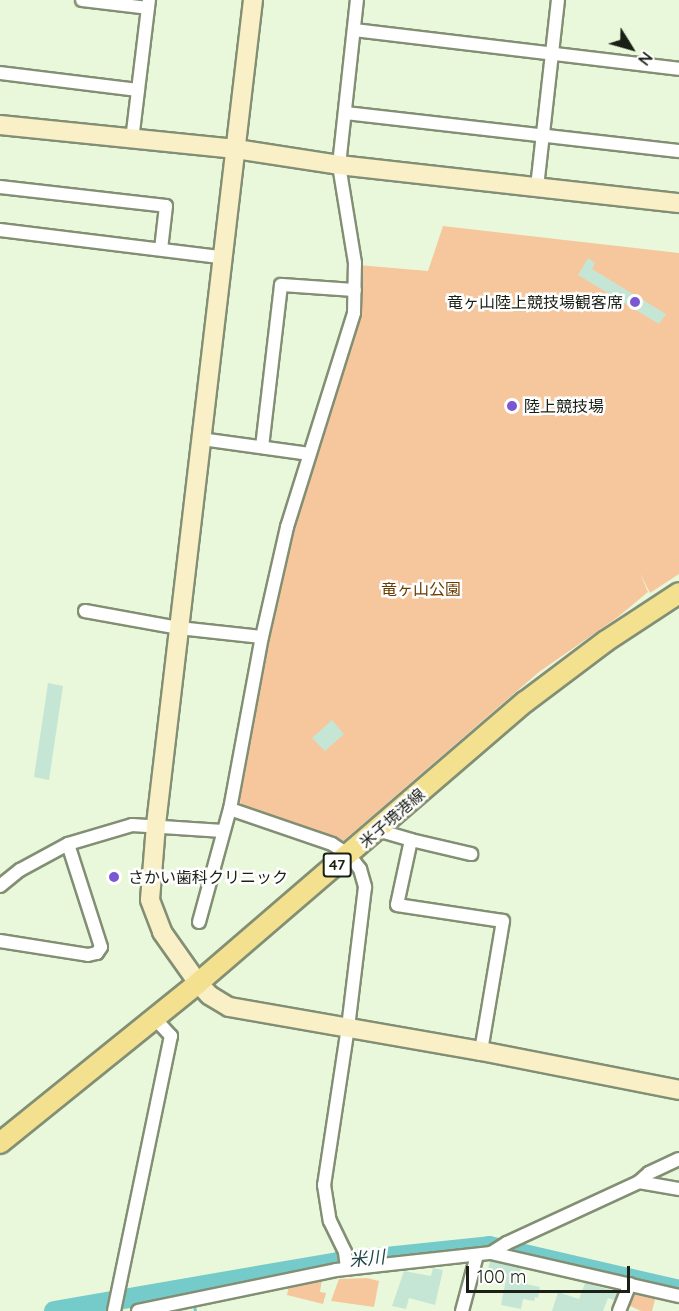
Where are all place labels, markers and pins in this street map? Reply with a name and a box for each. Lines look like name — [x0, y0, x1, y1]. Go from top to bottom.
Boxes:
place label: 竜ヶ山陸上競技場観客席 — [447, 292, 623, 312]
marker: 竜ヶ山陸上競技場観客席 — [628, 295, 642, 309]
place label: 陸上競技場 — [524, 396, 604, 416]
marker: 陸上競技場 — [505, 399, 519, 413]
place label: さかい歯科クリニック — [128, 867, 288, 887]
marker: さかい歯科クリニック — [105, 868, 123, 886]

